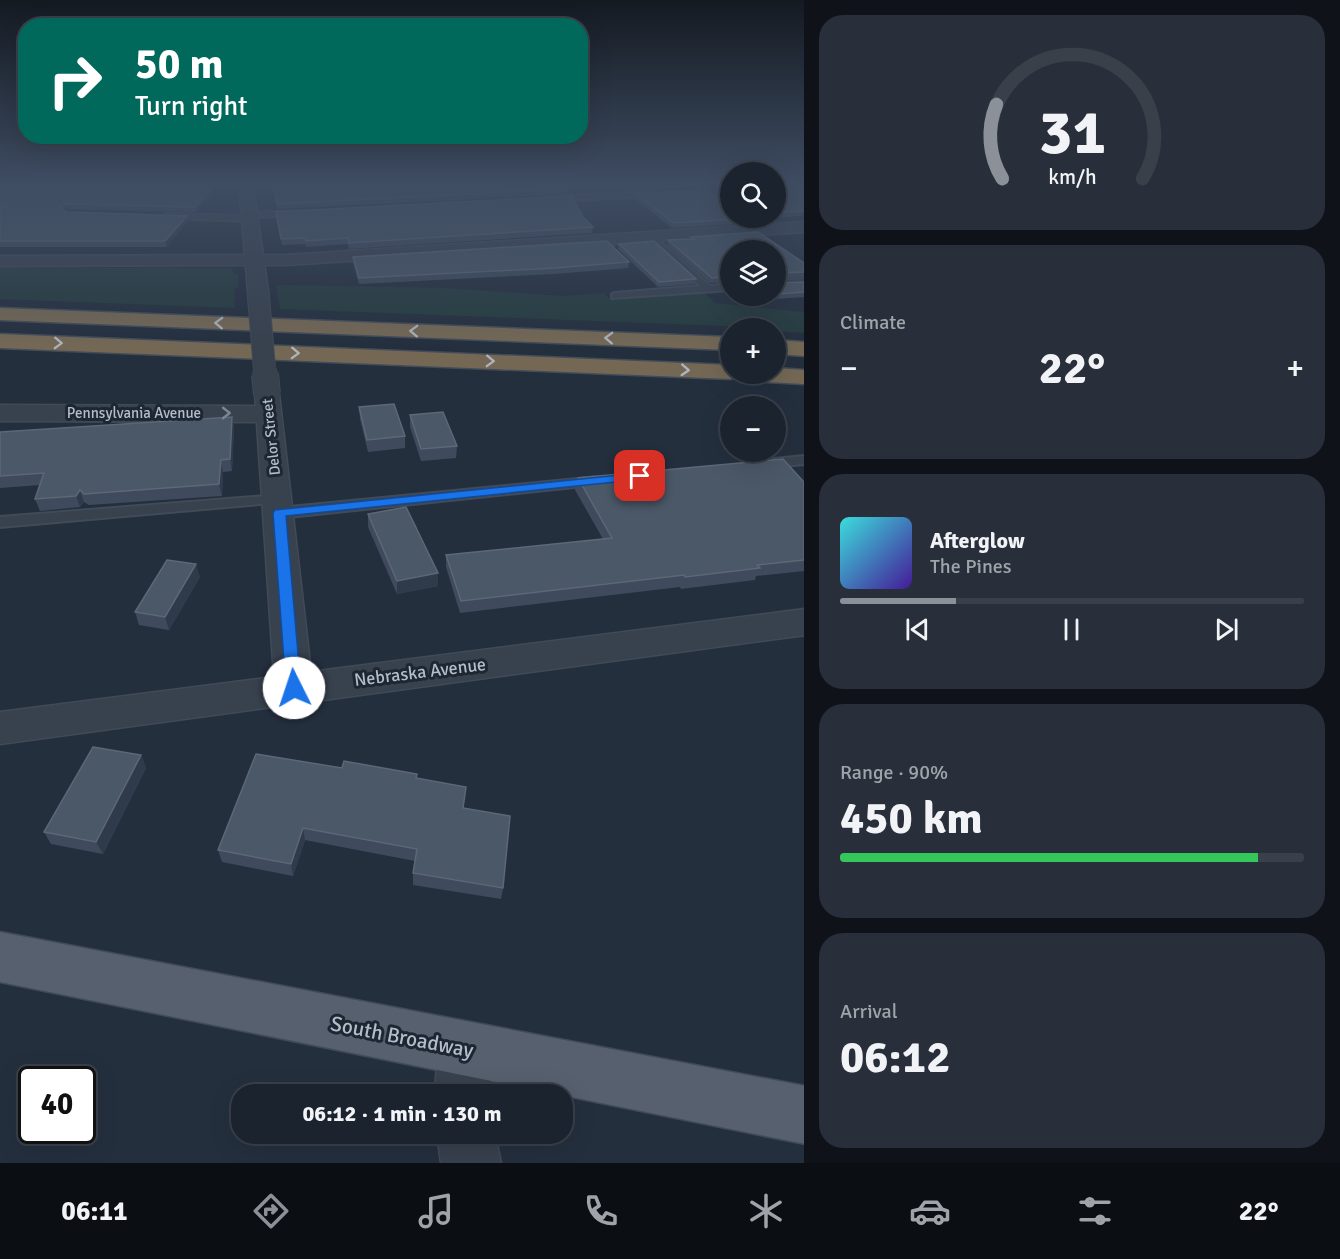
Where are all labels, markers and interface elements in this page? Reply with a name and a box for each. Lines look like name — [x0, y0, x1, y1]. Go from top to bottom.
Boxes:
text: 50 m — [135, 39, 224, 90]
icon: right — [36, 42, 114, 120]
text: Turn right — [135, 90, 248, 123]
text: 31 — [1038, 94, 1106, 171]
map controls — [720, 162, 786, 462]
button: search — [720, 162, 786, 228]
text: km/h — [1048, 165, 1096, 191]
button: layers — [720, 240, 786, 306]
text: Climate — [840, 310, 906, 335]
one-way arrow — [215, 317, 224, 330]
button: + — [720, 318, 786, 384]
one-way arrow — [410, 324, 419, 337]
one-way arrow — [605, 332, 614, 345]
one-way arrow — [54, 337, 63, 350]
text: 22° — [1039, 341, 1105, 396]
one-way arrow — [291, 347, 300, 360]
text: − — [840, 348, 858, 389]
text: + — [1286, 348, 1304, 389]
one-way arrow — [486, 355, 495, 368]
one-way arrow — [680, 364, 689, 377]
button: − — [720, 396, 786, 462]
street label: Delor Street — [258, 398, 284, 476]
street label: Pennsylvania Avenue — [67, 404, 201, 422]
one-way arrow — [222, 407, 231, 419]
pin — [614, 450, 665, 501]
icon: arrive — [623, 459, 656, 492]
text: Afterglow — [930, 527, 1025, 554]
text: The Pines — [930, 554, 1012, 579]
icon: previous — [901, 613, 934, 646]
icon: pause — [1055, 613, 1088, 646]
icon: next — [1210, 613, 1243, 646]
street label: Nebraska Avenue — [353, 653, 487, 691]
position arrow — [262, 656, 326, 720]
text: Range · 90% — [840, 760, 948, 785]
text: 450 km — [840, 791, 983, 846]
text: Arrival — [840, 999, 898, 1024]
street label: South Broadway — [328, 1010, 476, 1064]
text: 06:12 — [840, 1030, 950, 1085]
speed limit sign: 40 — [18, 1066, 96, 1144]
text: 06:12 · 1 min · 130 m — [302, 1100, 502, 1127]
icon: directions — [250, 1190, 292, 1232]
icon: music — [415, 1190, 457, 1232]
icon: phone — [580, 1190, 622, 1232]
icon: climate — [745, 1190, 787, 1232]
icon: car — [909, 1190, 951, 1232]
icon: filters — [1074, 1190, 1116, 1232]
text: 06:11 — [61, 1195, 128, 1228]
text: 22° — [1239, 1195, 1279, 1228]

